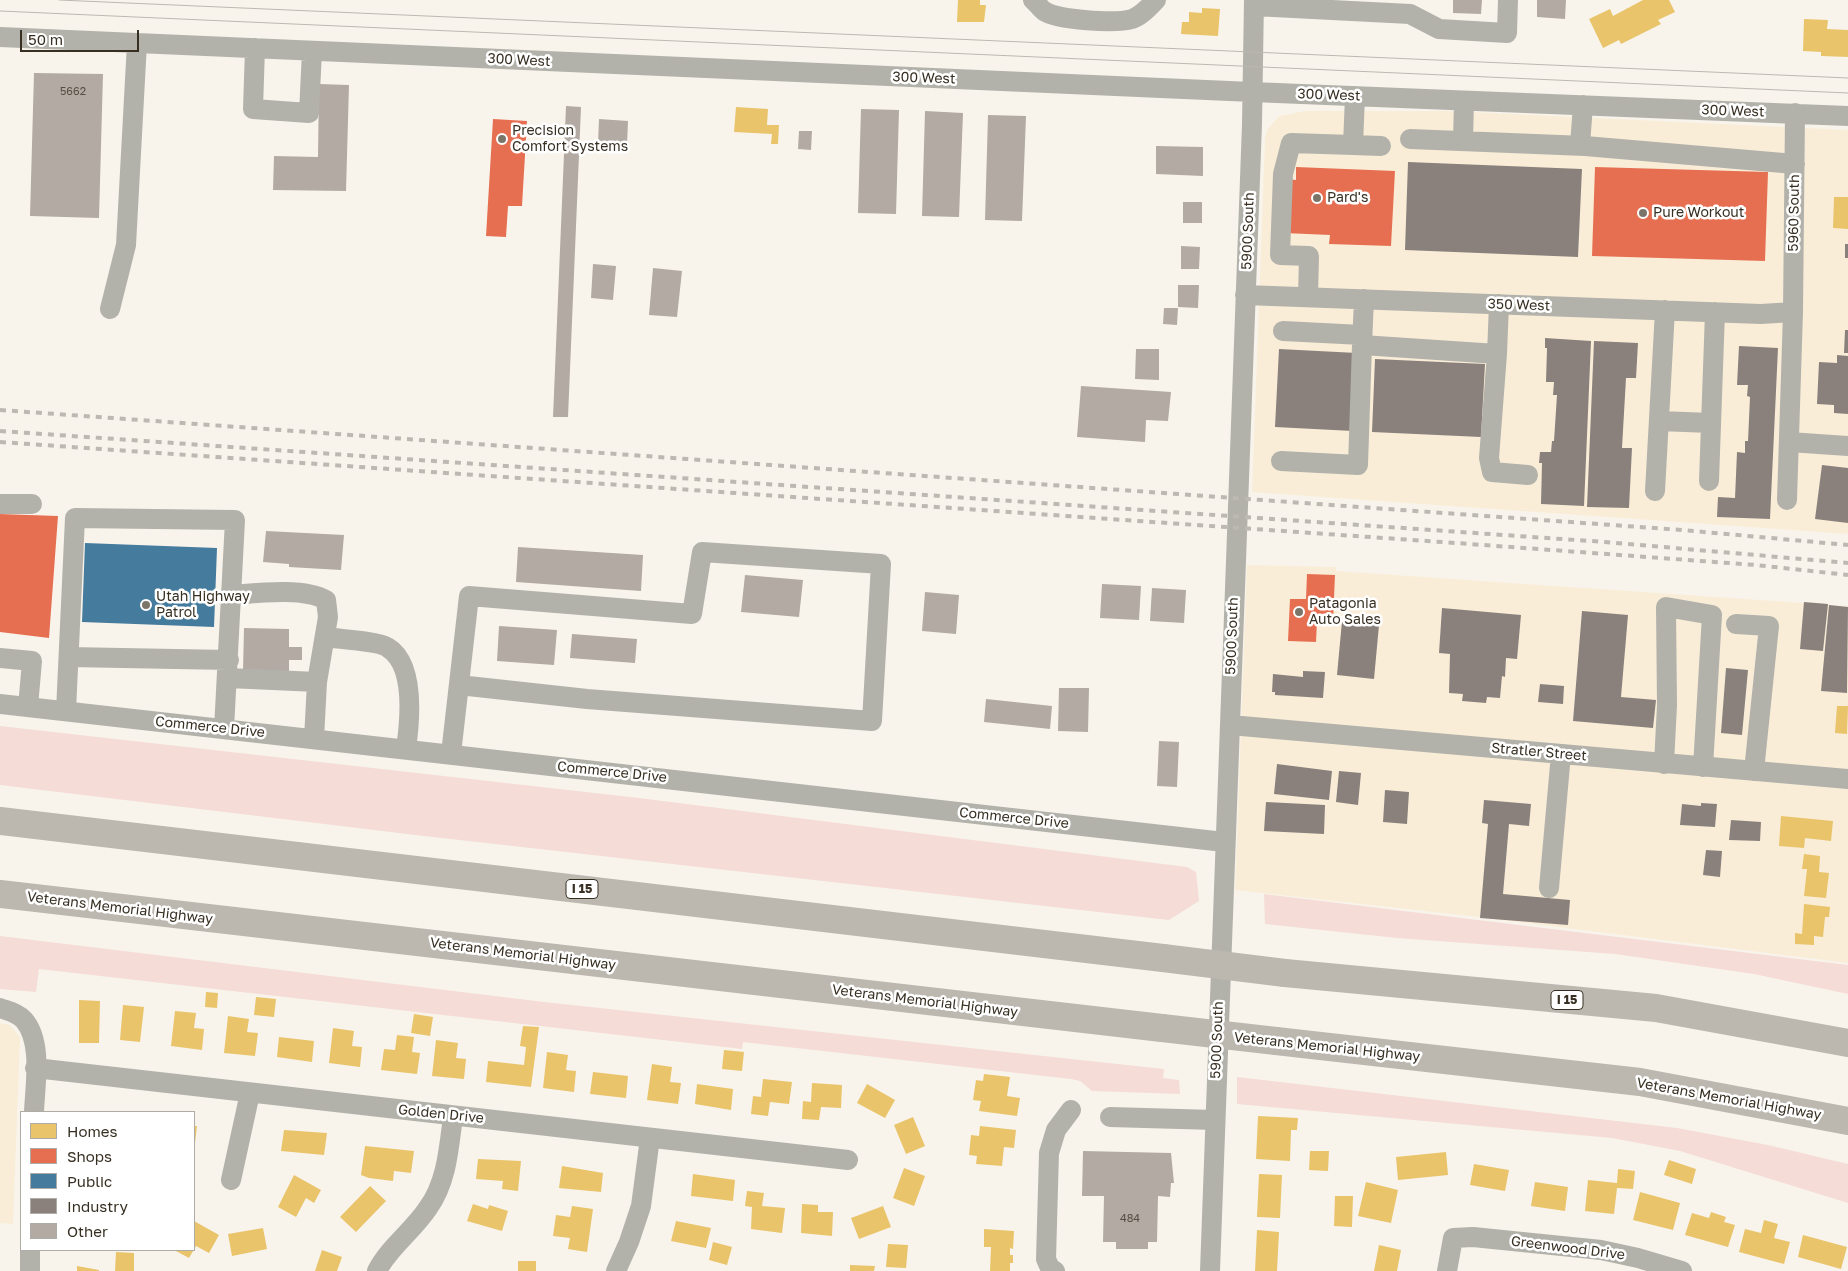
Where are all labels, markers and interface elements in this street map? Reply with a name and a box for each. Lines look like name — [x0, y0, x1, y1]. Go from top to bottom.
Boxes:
scale bar — [22, 20, 141, 52]
text: 50 m — [28, 30, 63, 48]
street label: 300 West — [487, 50, 551, 70]
street label: 300 West — [892, 69, 956, 87]
house number: 5662 — [60, 85, 86, 99]
street label: 300 West — [1297, 86, 1361, 104]
street label: 300 West — [1701, 102, 1765, 120]
place label: Precision Comfort Systems — [512, 123, 628, 156]
marker: Precision Comfort Systems — [496, 133, 508, 145]
street label: 5960 South — [1785, 174, 1803, 252]
place label: Pard's — [1327, 190, 1368, 206]
street label: 5900 South — [1238, 192, 1258, 270]
marker: Pard's — [1311, 192, 1323, 204]
place label: Pure Workout — [1653, 205, 1744, 221]
marker: Pure Workout — [1637, 207, 1649, 219]
street label: 350 West — [1487, 296, 1551, 314]
place label: Utah Highway Patrol — [156, 589, 250, 622]
place label: Patagonia Auto Sales — [1309, 596, 1381, 628]
street label: 5900 South — [1222, 597, 1242, 675]
marker: Utah Highway Patrol — [140, 599, 152, 611]
marker: Patagonia Auto Sales — [1293, 606, 1305, 618]
street label: Commerce Drive — [154, 713, 266, 741]
street label: Stratler Street — [1491, 739, 1587, 765]
street label: Commerce Drive — [556, 758, 668, 786]
street label: Commerce Drive — [958, 804, 1070, 832]
road number: I 15 — [566, 880, 598, 899]
street label: Veterans Memorial Highway — [26, 888, 214, 928]
street label: Veterans Memorial Highway — [429, 934, 617, 974]
street label: Veterans Memorial Highway — [831, 981, 1019, 1021]
road number: I 15 — [1551, 990, 1583, 1010]
street label: 5900 South — [1207, 1001, 1227, 1079]
street label: Veterans Memorial Highway — [1233, 1029, 1421, 1065]
street label: Veterans Memorial Highway — [1635, 1074, 1823, 1124]
street label: Golden Drive — [397, 1101, 485, 1127]
legend — [20, 1111, 195, 1251]
text: Homes — [67, 1122, 117, 1140]
text: Shops — [67, 1147, 112, 1165]
text: Public — [67, 1172, 112, 1190]
text: Industry — [67, 1197, 128, 1215]
house number: 484 — [1120, 1212, 1140, 1226]
text: Other — [67, 1222, 108, 1240]
street label: Greenwood Drive — [1510, 1233, 1626, 1263]

